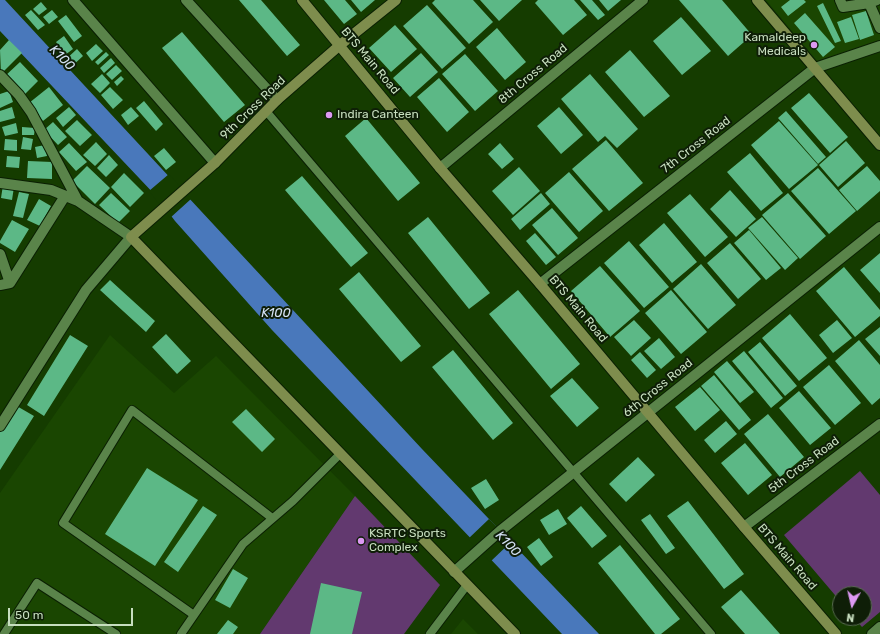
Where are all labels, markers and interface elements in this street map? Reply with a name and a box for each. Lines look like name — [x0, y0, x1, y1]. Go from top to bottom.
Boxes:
street label: BTS Main Road — [338, 25, 402, 97]
place label: Kamaldeep Medicals — [744, 31, 806, 59]
marker: Kamaldeep Medicals — [809, 40, 819, 50]
street label: 8th Cross Road — [496, 41, 570, 107]
water label: K100 — [46, 42, 78, 74]
street label: 9th Cross Road — [217, 73, 289, 143]
place label: Indira Canteen — [337, 108, 419, 122]
marker: Indira Canteen — [324, 110, 334, 120]
street label: 7th Cross Road — [658, 113, 734, 177]
street label: BTS Main Road — [546, 273, 610, 345]
water label: K100 — [261, 305, 291, 321]
street label: 6th Cross Road — [620, 356, 696, 420]
street label: 5th Cross Road — [766, 434, 842, 496]
street label: BTS Main Road — [754, 521, 820, 593]
place label: KSRTC Sports Complex — [369, 527, 446, 555]
water label: K100 — [492, 528, 524, 560]
marker: KSRTC Sports Complex — [356, 536, 366, 546]
north arrow — [832, 586, 872, 626]
scale bar — [10, 600, 135, 626]
text: 50 m — [15, 608, 43, 622]
text: N — [846, 610, 855, 624]

